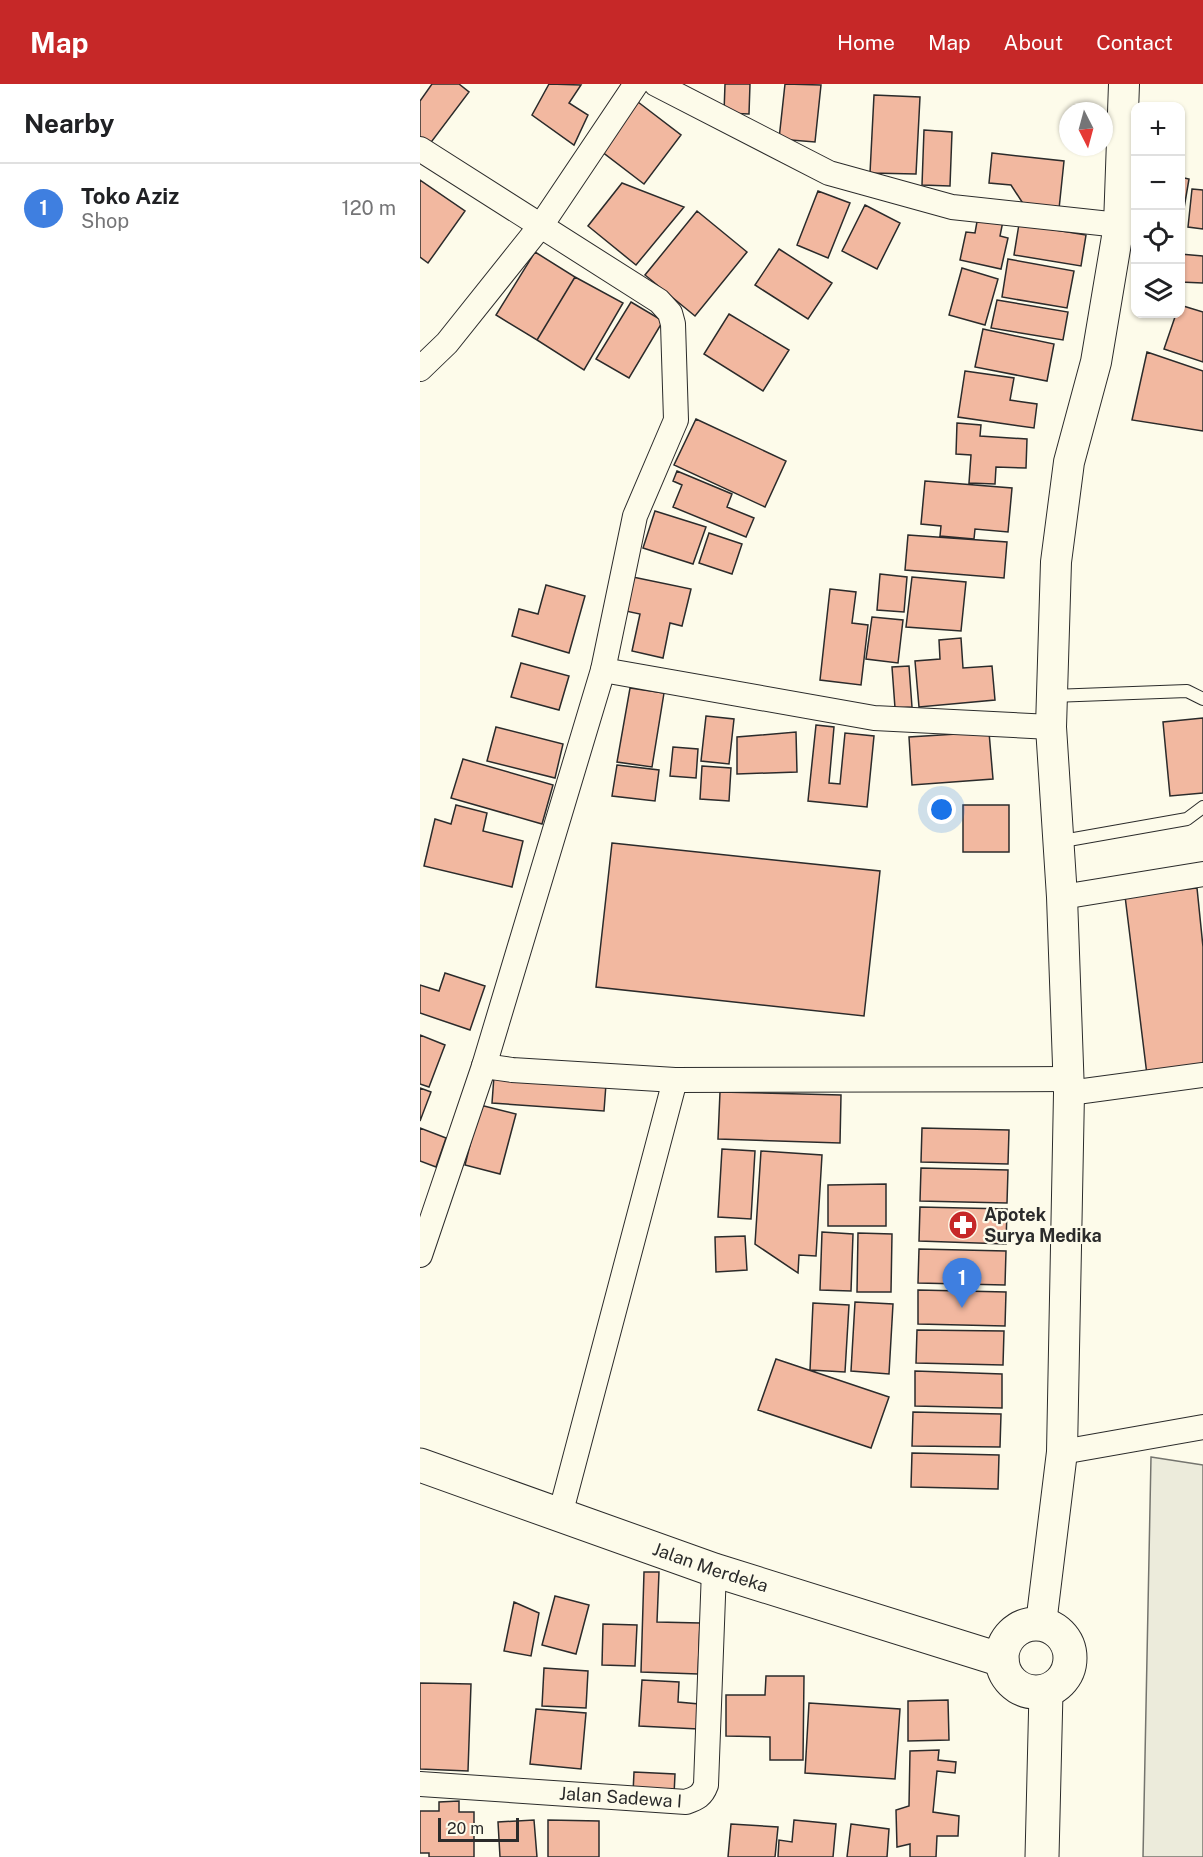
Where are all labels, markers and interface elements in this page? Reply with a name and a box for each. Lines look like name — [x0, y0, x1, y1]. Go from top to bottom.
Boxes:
text: Map — [30, 26, 89, 59]
text: Home — [837, 30, 895, 55]
text: Map — [928, 30, 971, 55]
text: About — [1004, 30, 1063, 55]
text: Contact — [1096, 30, 1173, 55]
north arrow — [1059, 102, 1113, 156]
map controls — [1131, 102, 1185, 318]
button: + — [1131, 102, 1185, 156]
text: Nearby — [24, 108, 114, 139]
button: − — [1131, 156, 1185, 210]
text: Toko Aziz — [81, 183, 179, 209]
text: 1 — [39, 196, 48, 220]
text: 120 m — [342, 196, 396, 220]
text: Shop — [81, 209, 129, 233]
button: locate — [1131, 210, 1185, 264]
button: layers — [1131, 264, 1185, 318]
your location — [927, 795, 956, 824]
place label: Apotek Surya Medika — [984, 1204, 1102, 1246]
pharmacy icon: Apotek Surya Medika — [947, 1209, 979, 1241]
pin: 1 — [942, 1258, 982, 1308]
street label: Jalan Merdeka — [650, 1538, 771, 1596]
street label: Jalan Sadewa I — [558, 1782, 683, 1812]
scale bar — [438, 1815, 519, 1842]
text: 20 m — [447, 1819, 484, 1838]

